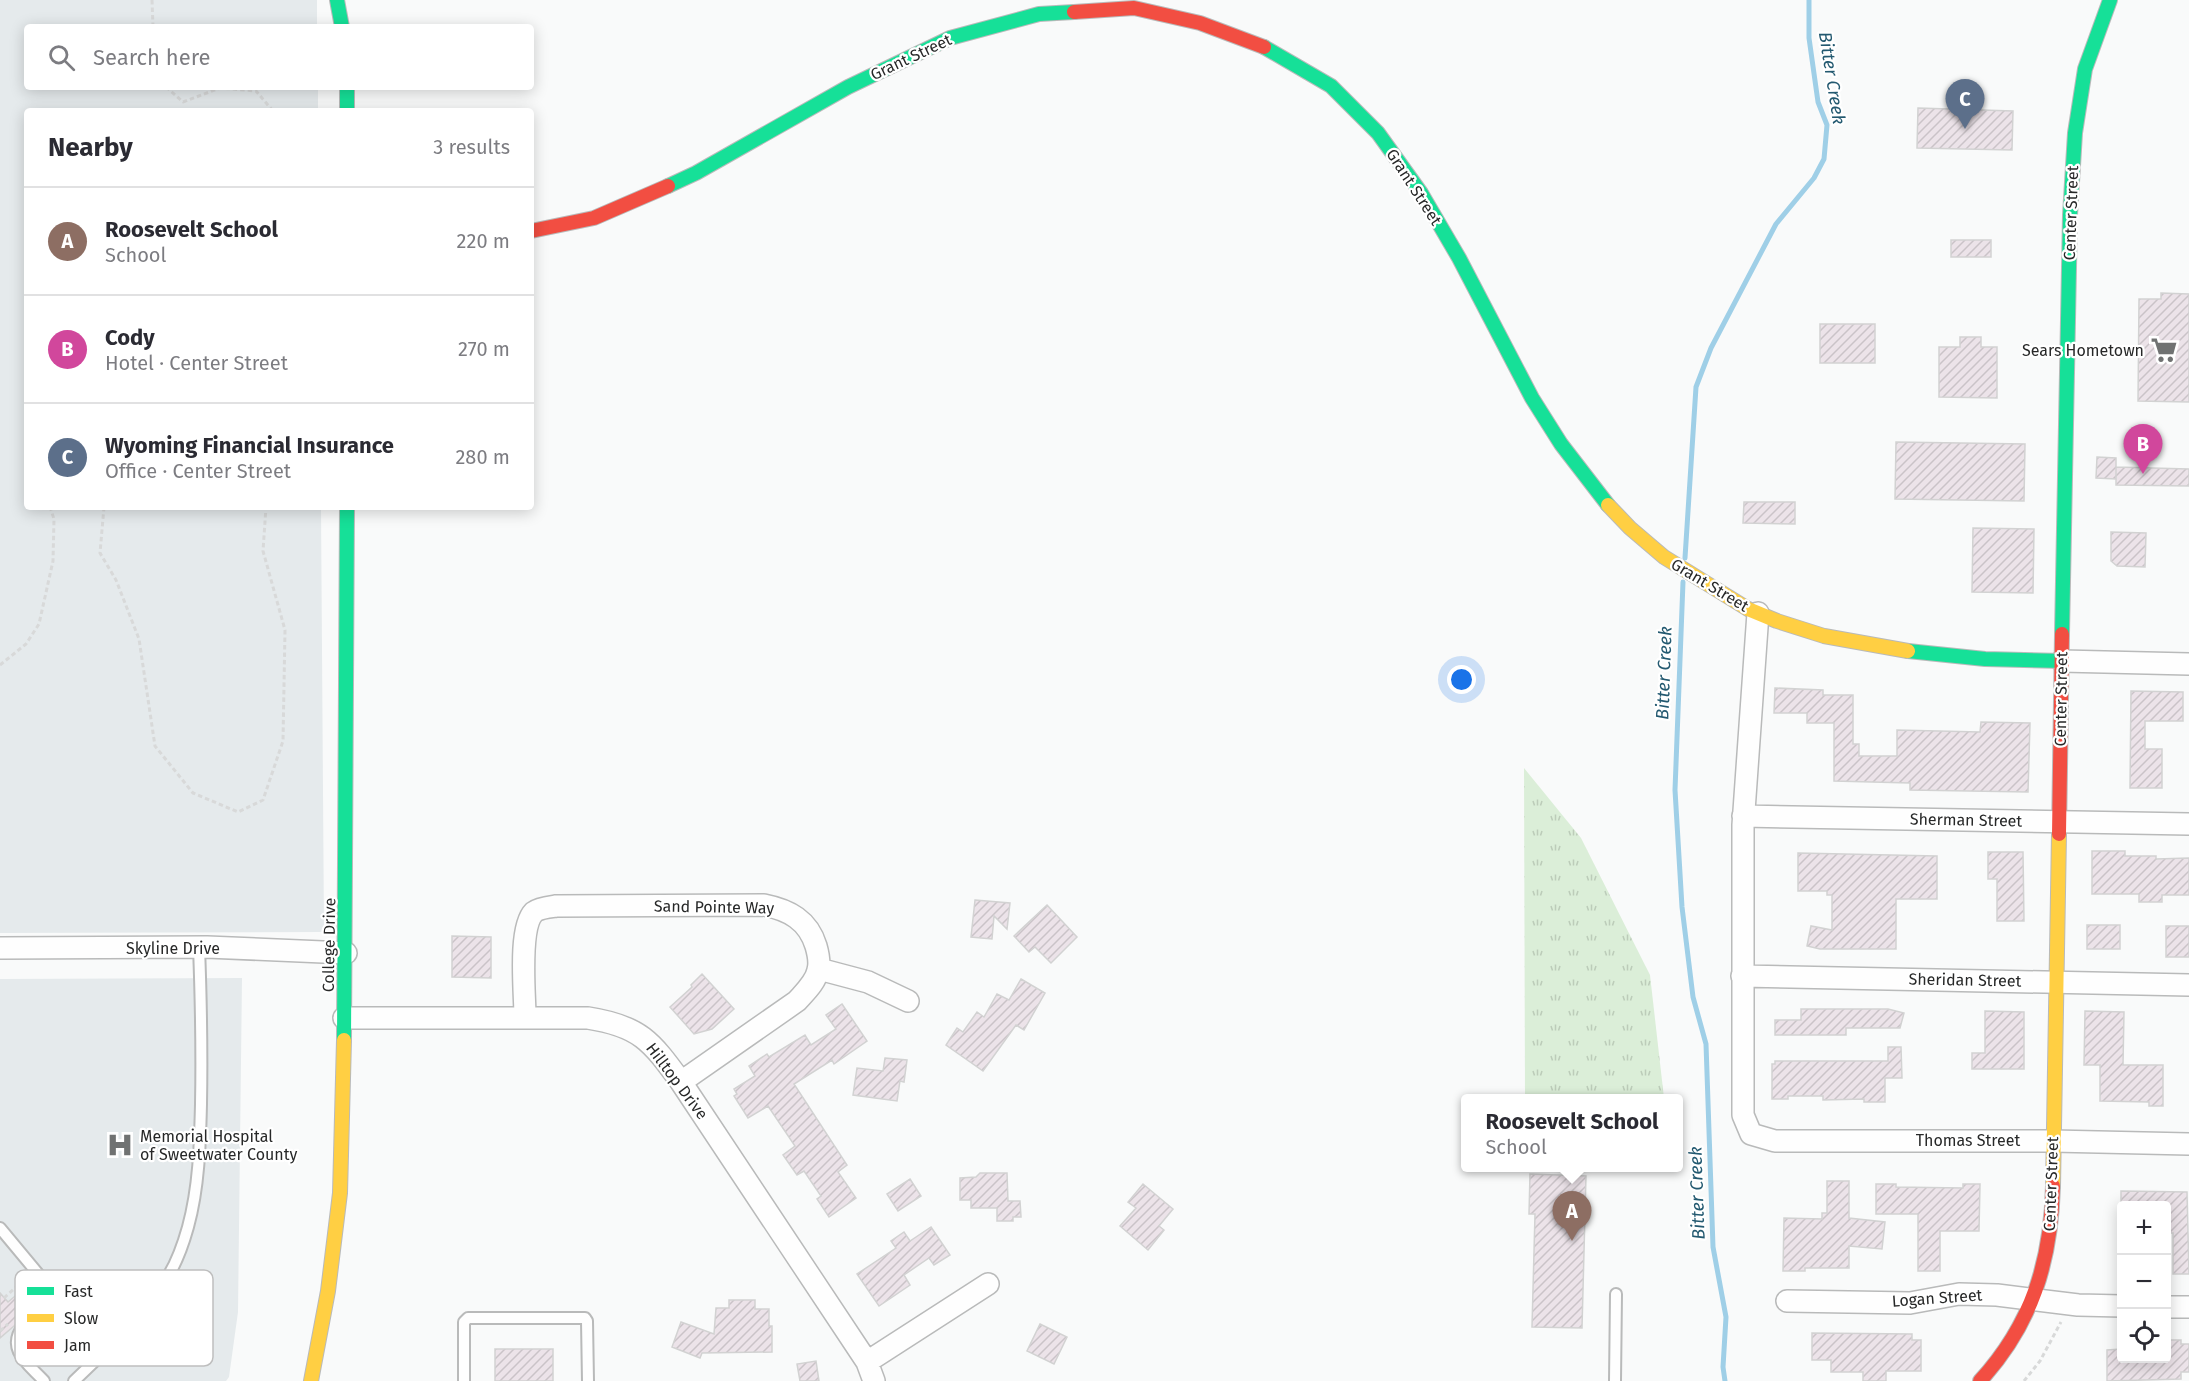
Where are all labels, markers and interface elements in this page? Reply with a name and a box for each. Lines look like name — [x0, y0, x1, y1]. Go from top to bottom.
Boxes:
search box — [24, 24, 534, 90]
street label: Grant Street — [867, 30, 955, 84]
water label: Bitter Creek — [1814, 30, 1850, 126]
icon: search — [45, 41, 78, 74]
text: Search here — [93, 44, 211, 71]
pin: C — [1946, 80, 1984, 129]
text: Nearby — [48, 132, 133, 163]
text: 3 results — [433, 135, 510, 159]
street label: Grant Street — [1382, 145, 1446, 229]
street label: Center Street — [2060, 165, 2082, 261]
text: Roosevelt School — [105, 216, 278, 243]
text: A — [62, 229, 73, 253]
text: 220 m — [457, 229, 510, 253]
text: School — [105, 243, 166, 267]
text: Cody — [105, 324, 155, 351]
supermarket icon: Sears Hometown — [2149, 335, 2179, 365]
text: B — [61, 337, 74, 361]
text: 270 m — [458, 337, 510, 361]
place label: Sears Hometown — [2022, 341, 2144, 360]
text: Hotel · Center Street — [105, 351, 288, 375]
pin: B — [2124, 424, 2162, 474]
text: Wyoming Financial Insurance — [105, 432, 394, 459]
text: C — [62, 445, 73, 469]
text: 280 m — [455, 445, 510, 469]
text: Office · Center Street — [105, 459, 291, 483]
street label: Grant Street — [1668, 554, 1752, 616]
water label: Bitter Creek — [1651, 626, 1677, 720]
street label: Center Street — [2051, 651, 2071, 747]
your location — [1447, 665, 1476, 694]
street label: Sherman Street — [1910, 810, 2023, 830]
street label: Sand Pointe Way — [654, 896, 774, 918]
street label: College Drive — [319, 898, 339, 992]
street label: Skyline Drive — [126, 939, 220, 958]
street label: Sheridan Street — [1908, 970, 2022, 990]
street label: Hilltop Drive — [642, 1039, 712, 1123]
popup — [1461, 1094, 1683, 1172]
text: Roosevelt School — [1485, 1108, 1659, 1135]
place label: Memorial Hospital of Sweetwater County — [140, 1127, 297, 1164]
hospital icon: Memorial Hospital of Sweetwater County — [105, 1130, 135, 1160]
street label: Thomas Street — [1916, 1131, 2020, 1150]
text: School — [1485, 1135, 1547, 1159]
street label: Center Street — [2040, 1136, 2062, 1232]
water label: Bitter Creek — [1684, 1146, 1710, 1240]
pin: A — [1552, 1192, 1592, 1241]
map controls — [2117, 1201, 2171, 1363]
button: + — [2117, 1201, 2171, 1255]
button: − — [2117, 1255, 2171, 1309]
legend — [15, 1270, 213, 1366]
text: Fast — [64, 1282, 93, 1301]
street label: Logan Street — [1891, 1285, 1983, 1311]
text: Slow — [64, 1309, 99, 1328]
button: locate — [2117, 1309, 2171, 1363]
text: Jam — [64, 1336, 91, 1355]

